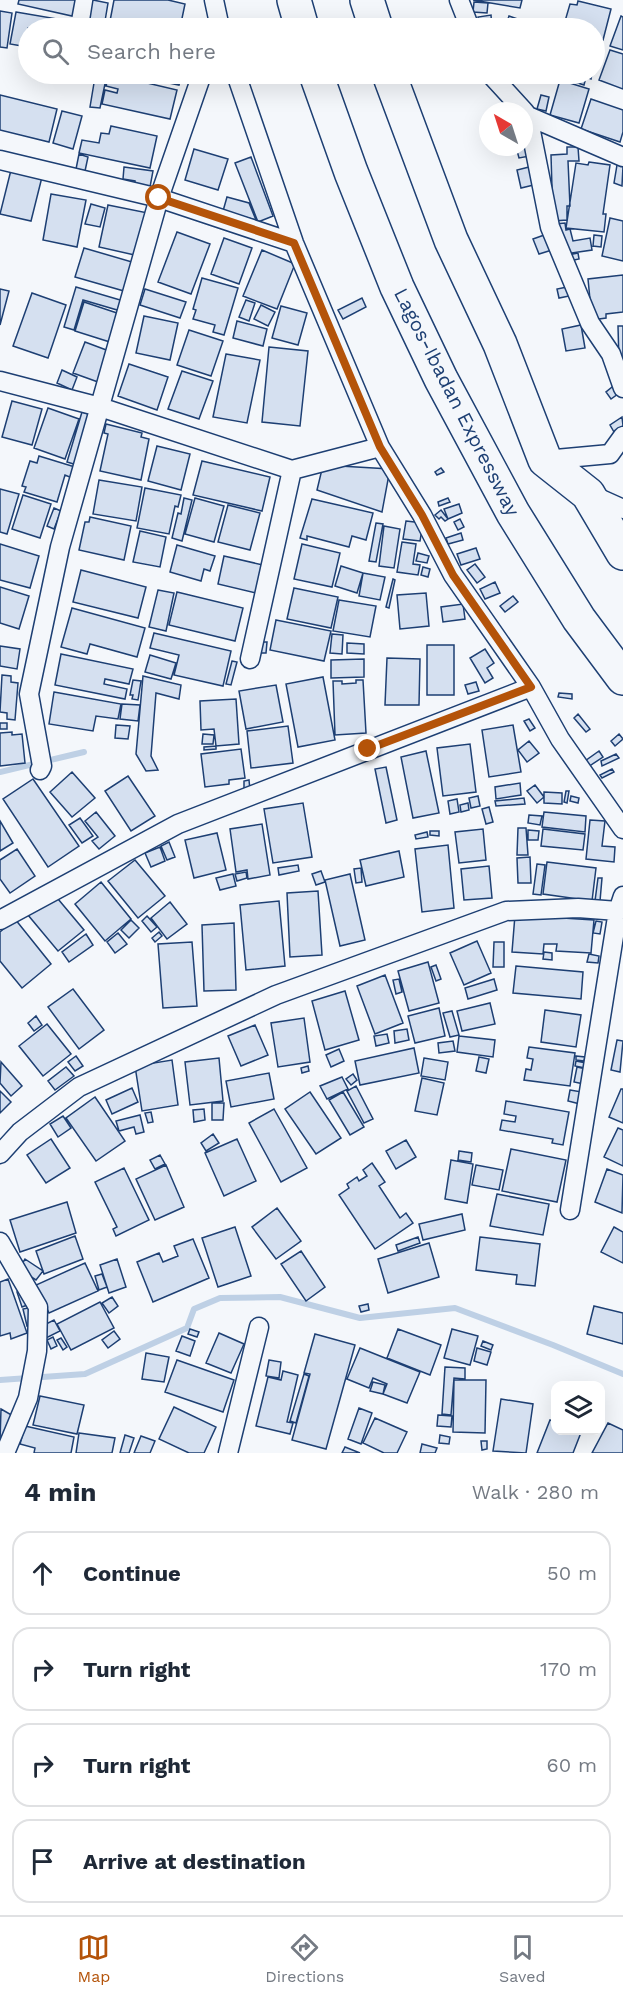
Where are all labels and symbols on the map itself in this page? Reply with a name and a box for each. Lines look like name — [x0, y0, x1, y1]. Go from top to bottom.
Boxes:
north arrow — [479, 102, 533, 156]
route start — [145, 184, 171, 210]
street label: Lagos-Ibadan Expressway — [389, 284, 525, 521]
route end — [354, 735, 380, 761]

